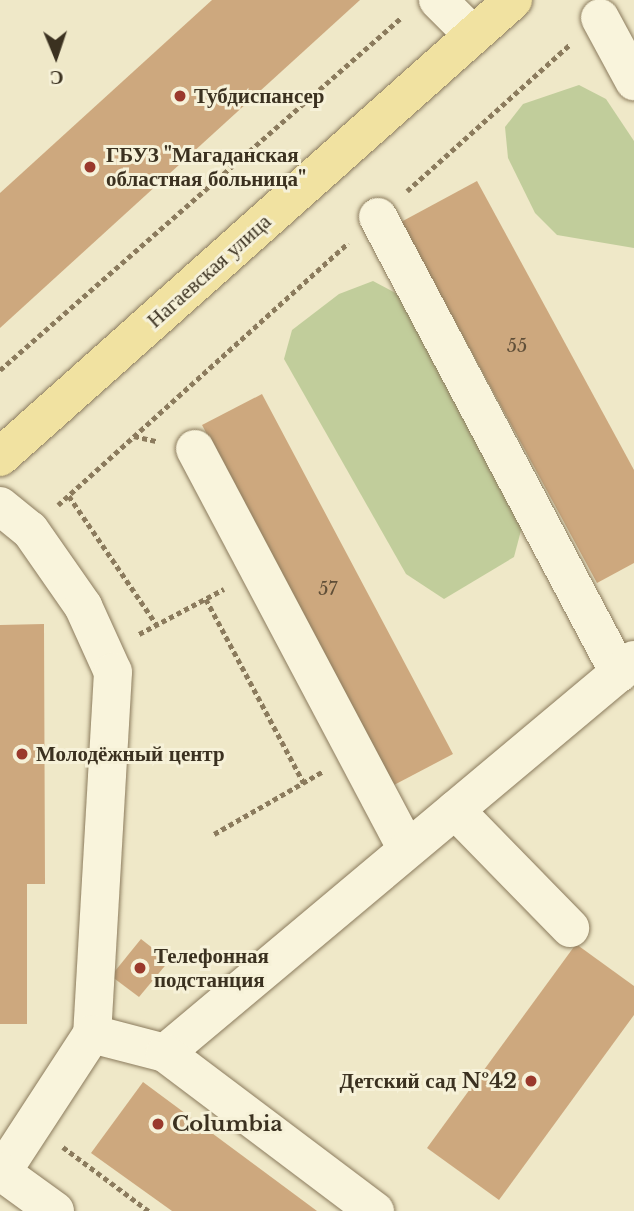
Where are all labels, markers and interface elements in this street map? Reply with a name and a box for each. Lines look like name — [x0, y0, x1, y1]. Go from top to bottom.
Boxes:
north arrow — [21, 21, 91, 91]
text: С — [49, 66, 64, 89]
place label: Тубдиспансер — [194, 83, 324, 109]
marker: Тубдиспансер — [172, 88, 188, 104]
place label: ГБУЗ "Магаданская областная больница" — [106, 142, 306, 192]
marker: ГБУЗ "Магаданская областная больница" — [80, 157, 100, 177]
street label: Нагаевская улица — [142, 209, 276, 333]
house number: 55 — [507, 335, 527, 357]
house number: 57 — [318, 578, 338, 600]
place label: Молодёжный центр — [36, 741, 225, 767]
marker: Молодёжный центр — [14, 746, 30, 762]
place label: Телефонная подстанция — [154, 943, 269, 993]
marker: Телефонная подстанция — [132, 960, 148, 976]
place label: Детский сад №42 — [340, 1068, 517, 1094]
marker: Детский сад №42 — [523, 1073, 539, 1089]
place label: Columbia — [172, 1111, 283, 1137]
marker: Columbia — [150, 1116, 166, 1132]

